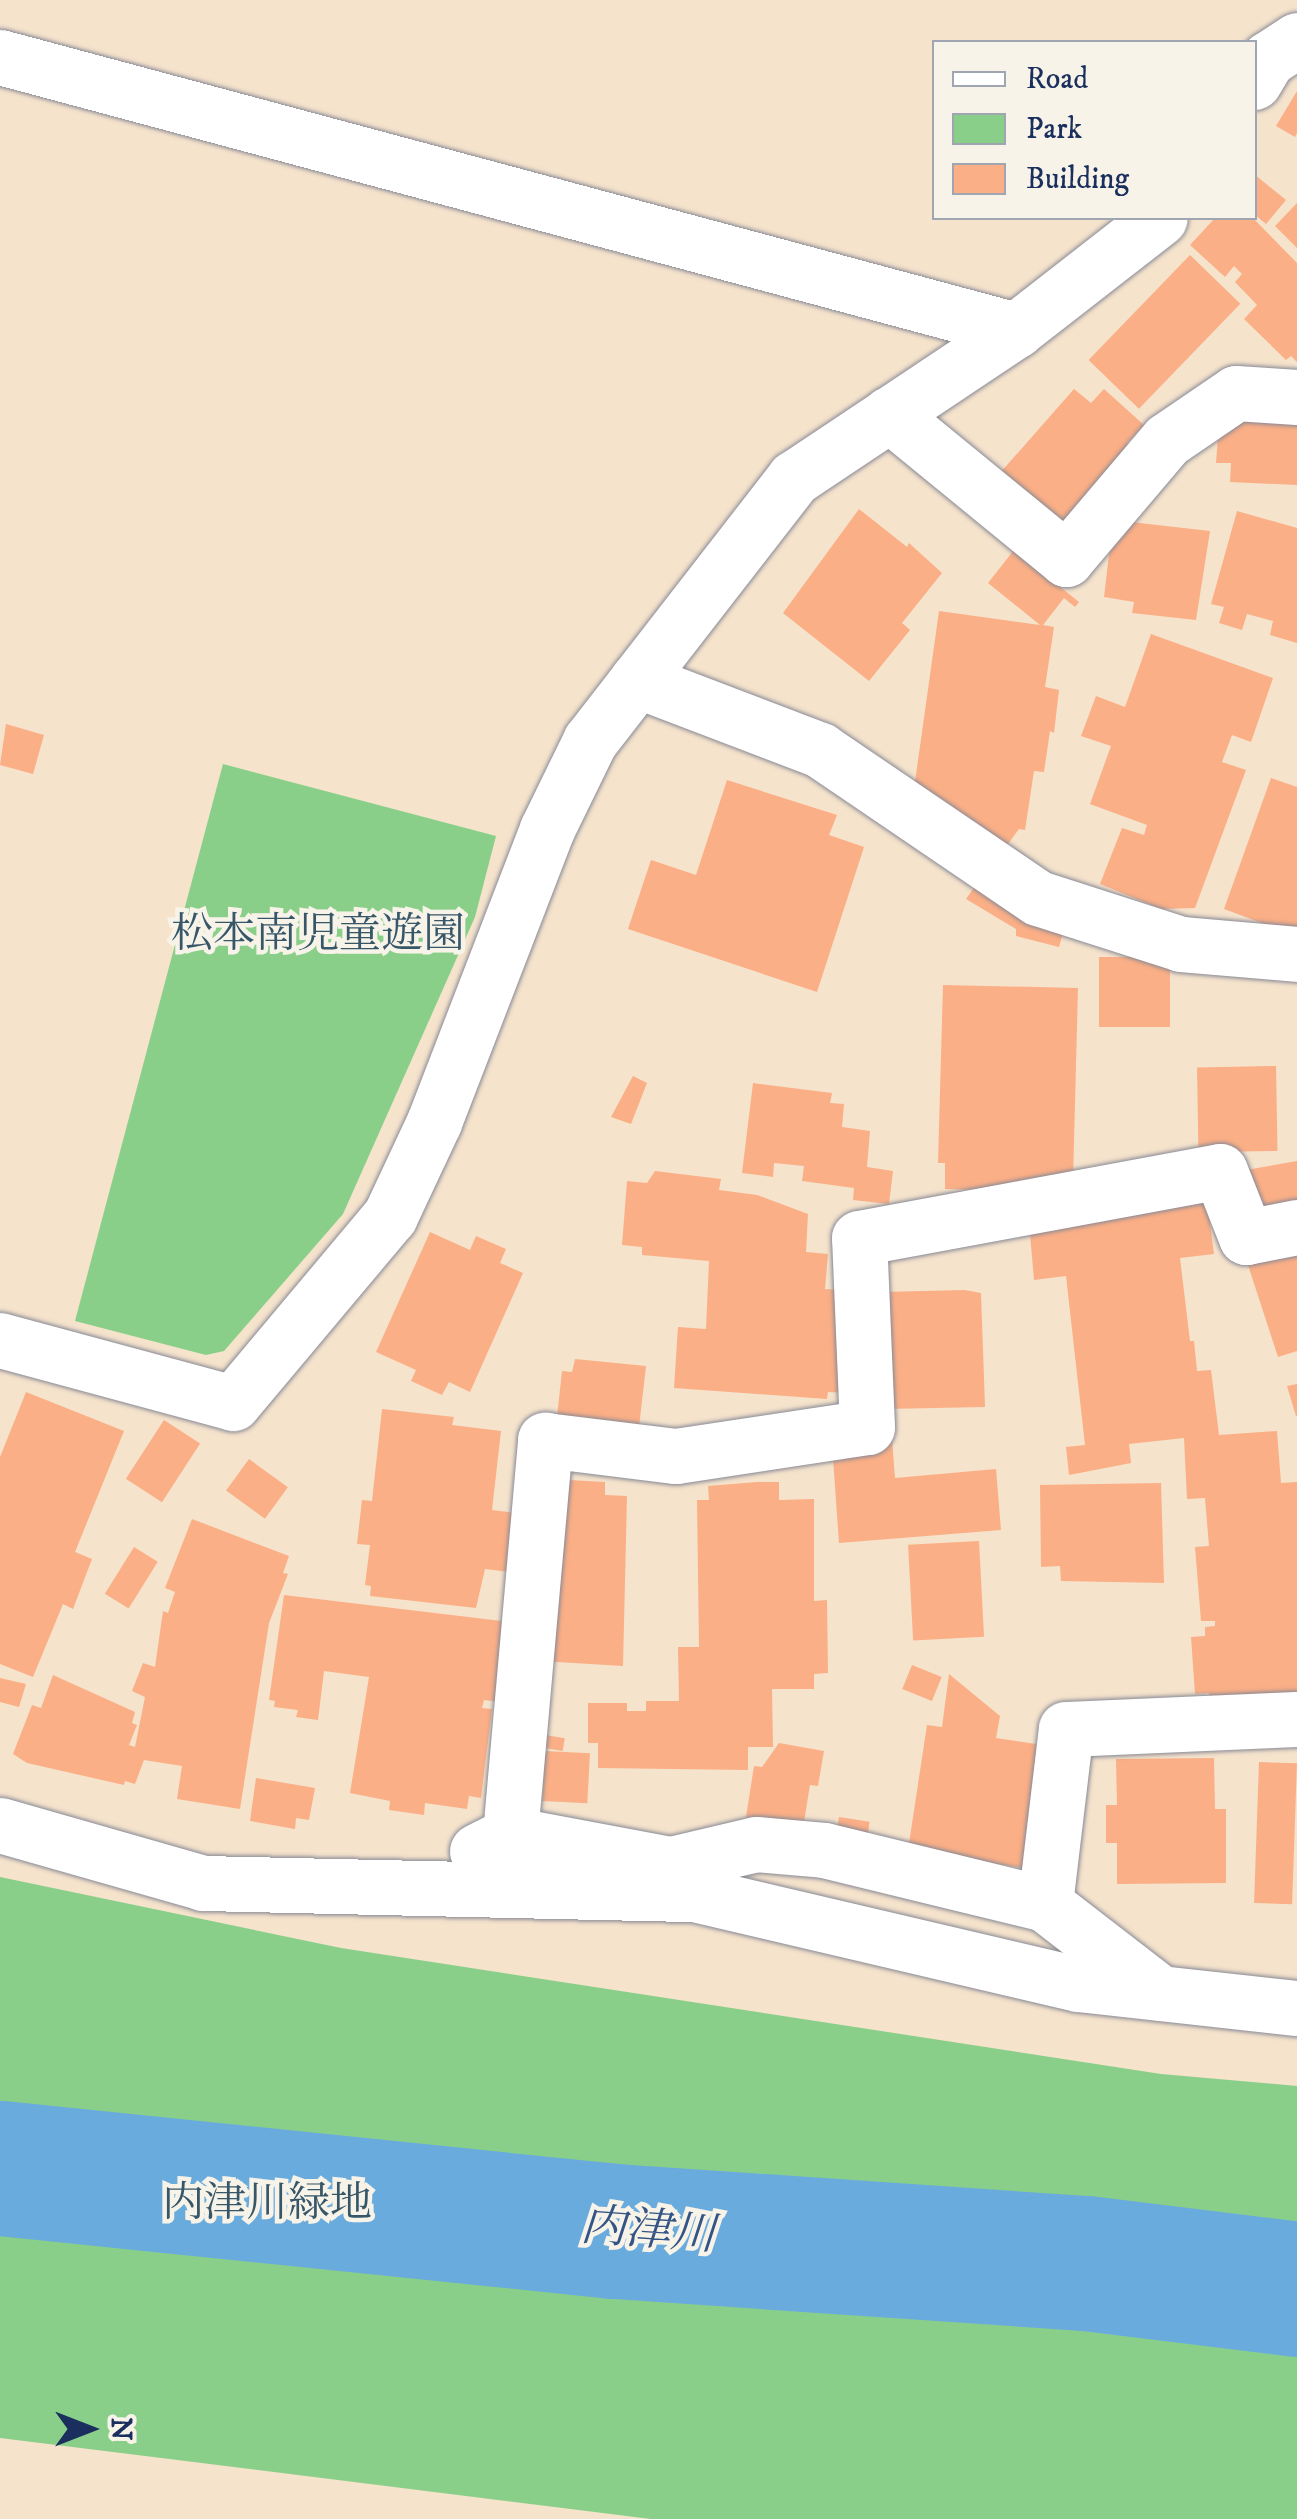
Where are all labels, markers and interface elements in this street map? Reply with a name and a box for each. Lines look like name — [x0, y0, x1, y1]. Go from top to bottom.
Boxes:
legend — [932, 40, 1257, 220]
text: Road — [1026, 61, 1088, 98]
text: Park — [1026, 111, 1082, 148]
text: Building — [1026, 161, 1129, 198]
park label: 松本南児童遊園 — [171, 910, 465, 960]
park label: 内津川緑地 — [162, 2179, 372, 2229]
water label: 内津川 — [579, 2200, 717, 2264]
north arrow — [40, 2379, 140, 2479]
text: N — [103, 2418, 138, 2440]

